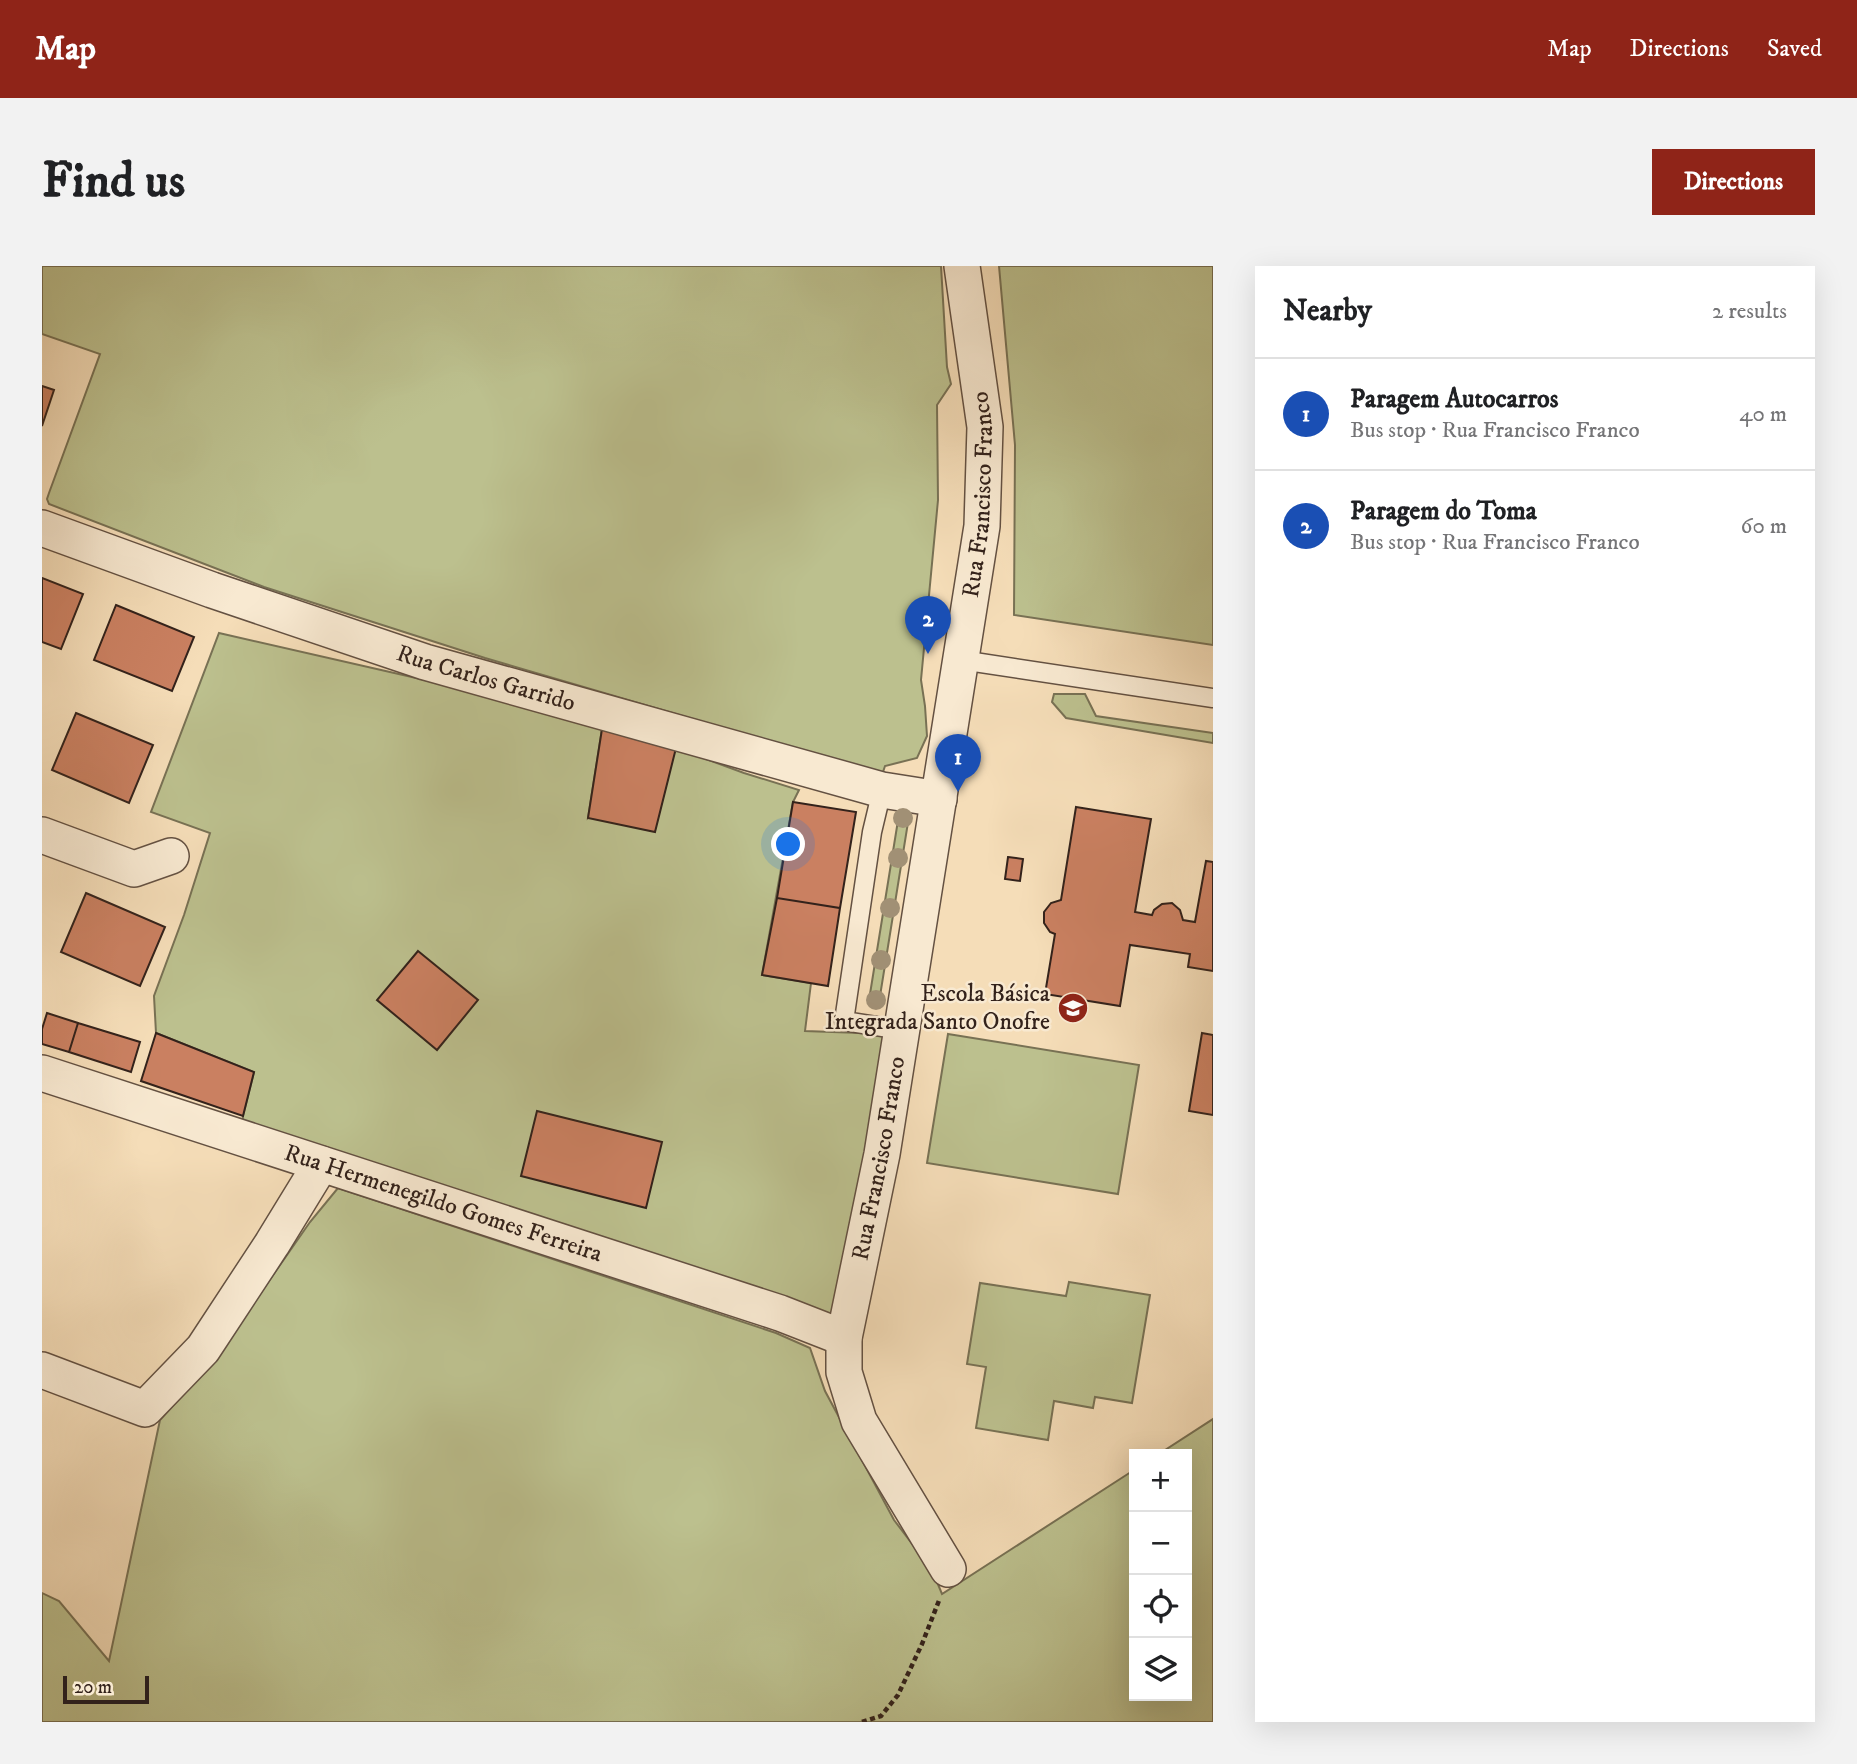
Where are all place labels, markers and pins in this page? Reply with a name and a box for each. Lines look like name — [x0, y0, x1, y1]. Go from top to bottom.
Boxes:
pin: 2 — [905, 596, 951, 654]
pin: 1 — [935, 734, 981, 792]
place label: Escola Básica Integrada Santo Onofre — [825, 979, 1051, 1037]
school or university icon: Escola Básica Integrada Santo Onofre — [1056, 991, 1090, 1025]

